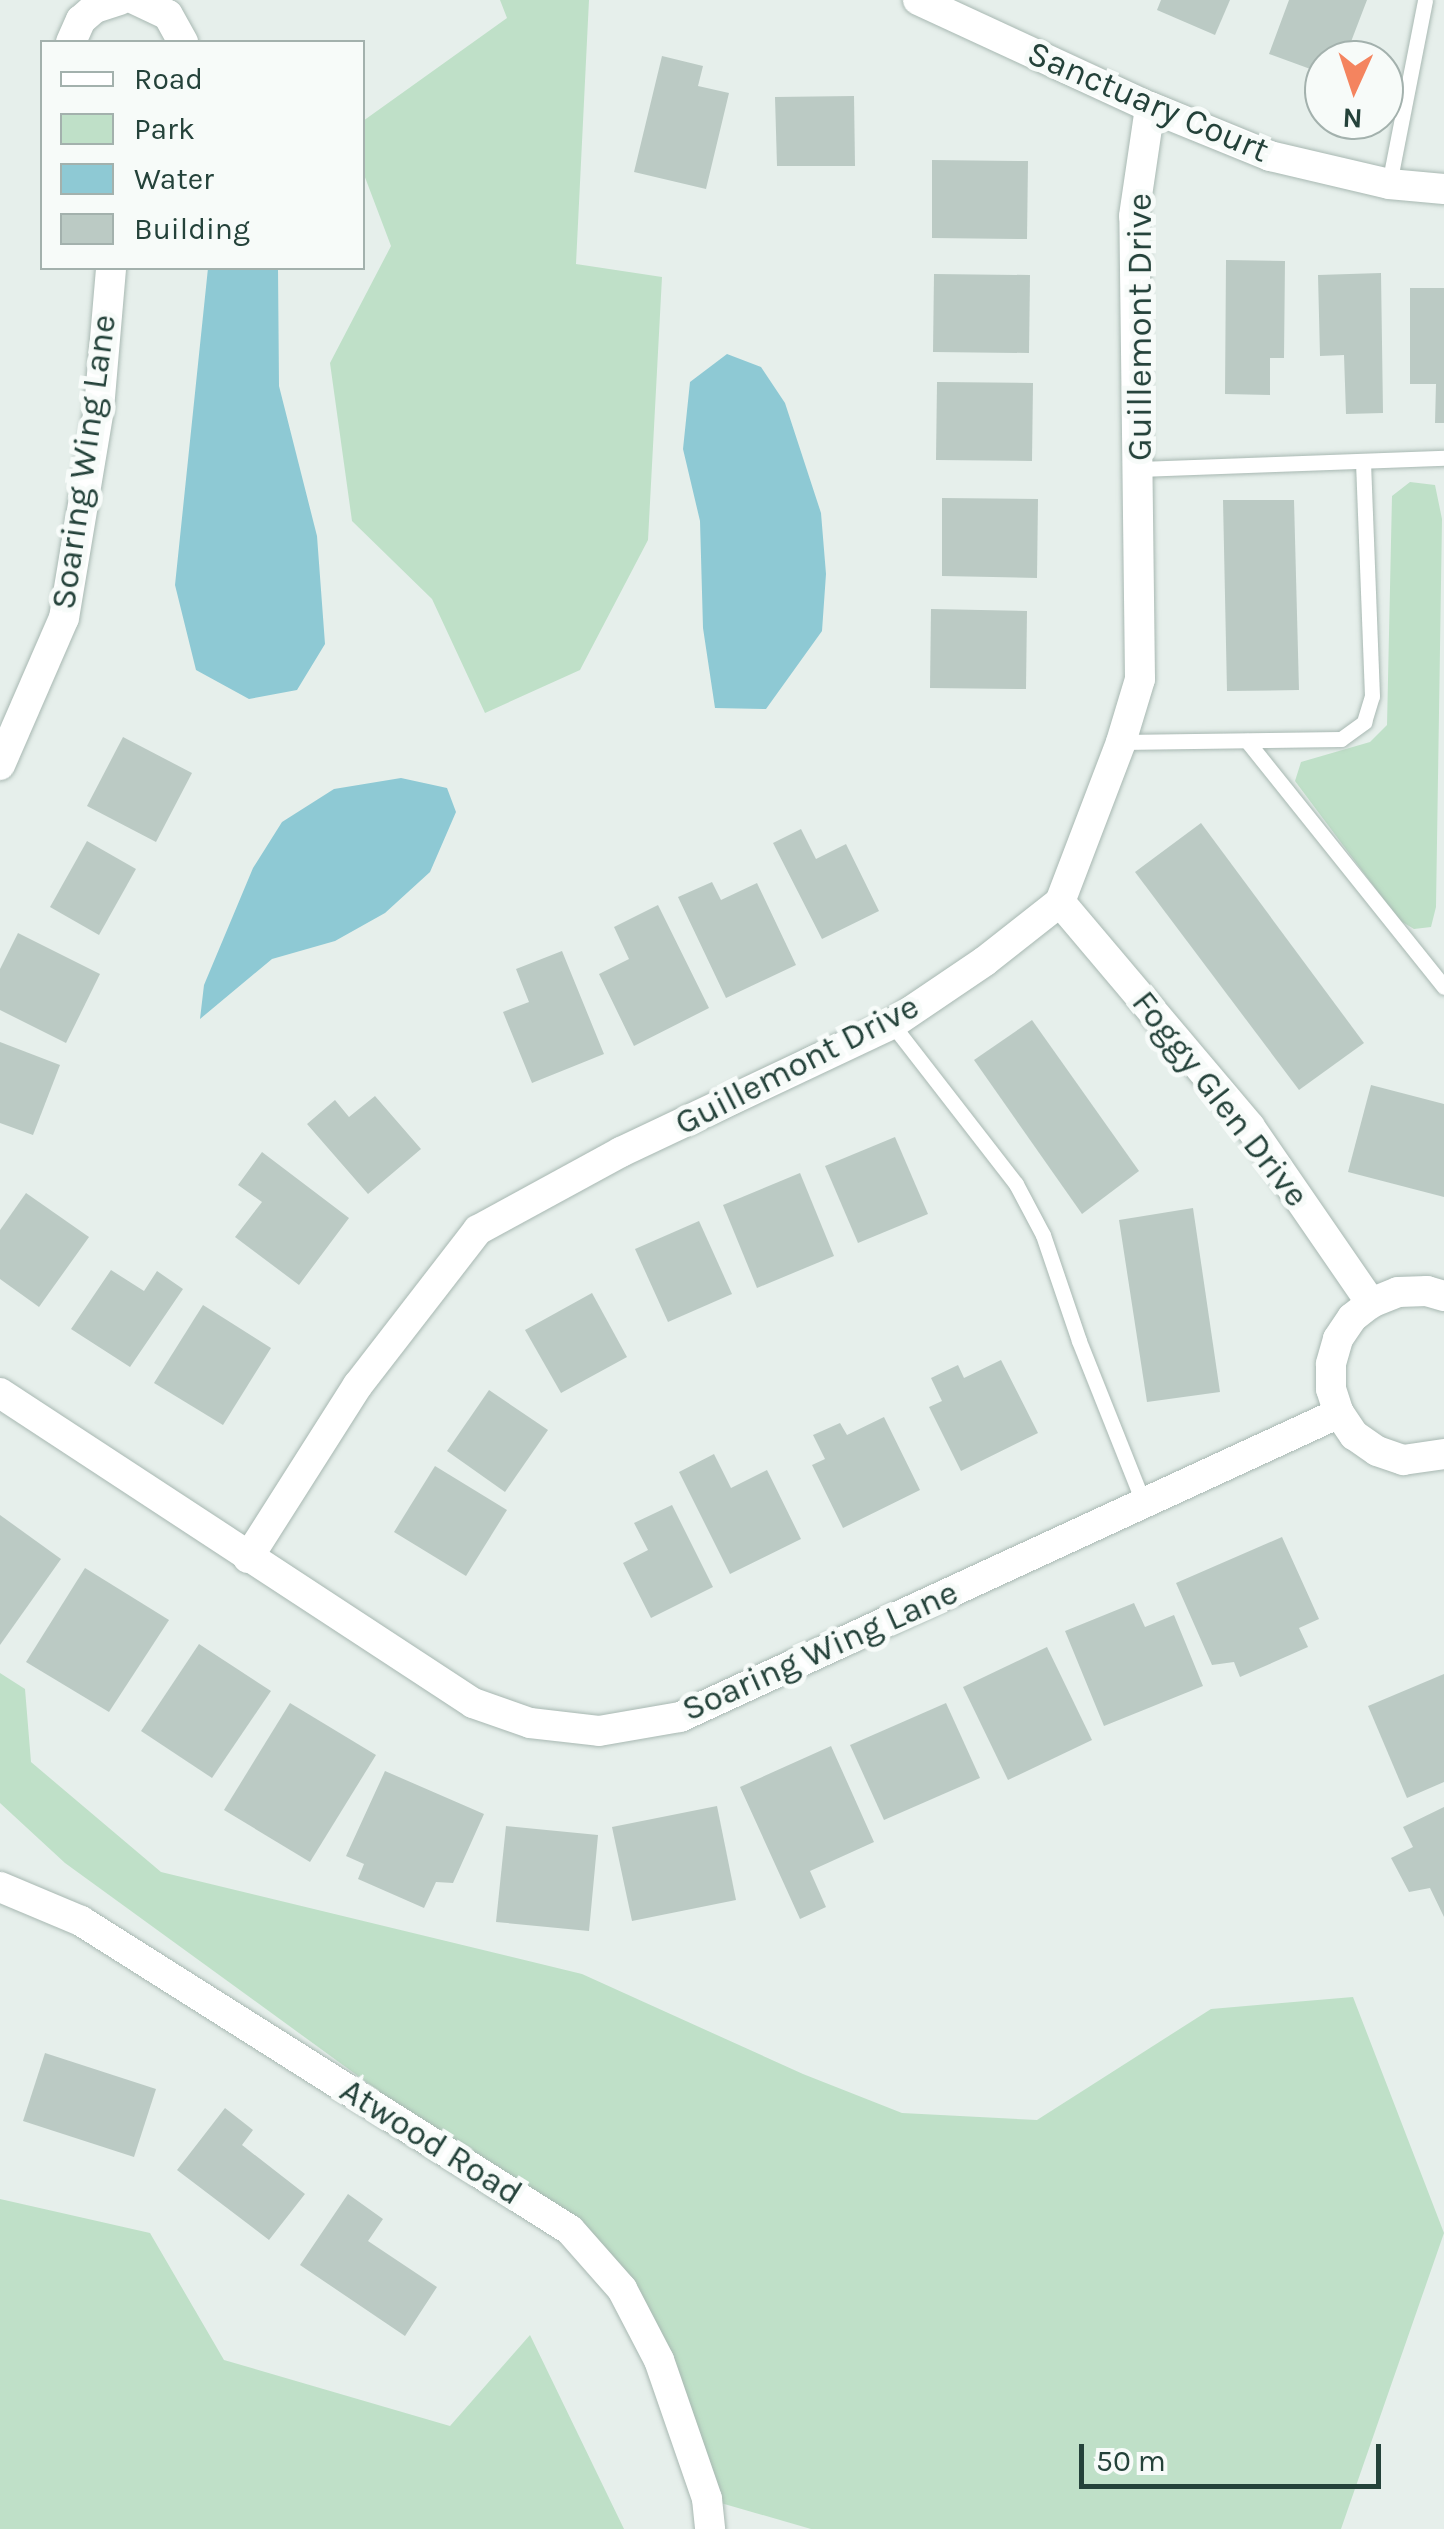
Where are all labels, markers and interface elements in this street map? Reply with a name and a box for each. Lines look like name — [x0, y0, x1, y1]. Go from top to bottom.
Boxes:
street label: Sanctuary Court — [1021, 32, 1275, 172]
legend — [40, 40, 365, 270]
north arrow — [1304, 40, 1404, 140]
text: Road — [134, 61, 203, 97]
text: N — [1342, 101, 1363, 135]
text: Park — [134, 111, 195, 147]
text: Water — [134, 161, 214, 197]
street label: Guillemont Drive — [1119, 193, 1161, 461]
text: Building — [134, 211, 250, 247]
street label: Soaring Wing Lane — [43, 312, 125, 612]
street label: Foggy Glen Drive — [1123, 983, 1317, 1215]
street label: Guillemont Drive — [668, 985, 926, 1145]
street label: Soaring Wing Lane — [676, 1571, 964, 1731]
street label: Atwood Road — [332, 2069, 530, 2215]
scale bar — [1084, 2424, 1386, 2486]
text: 50 m — [1096, 2443, 1166, 2479]

